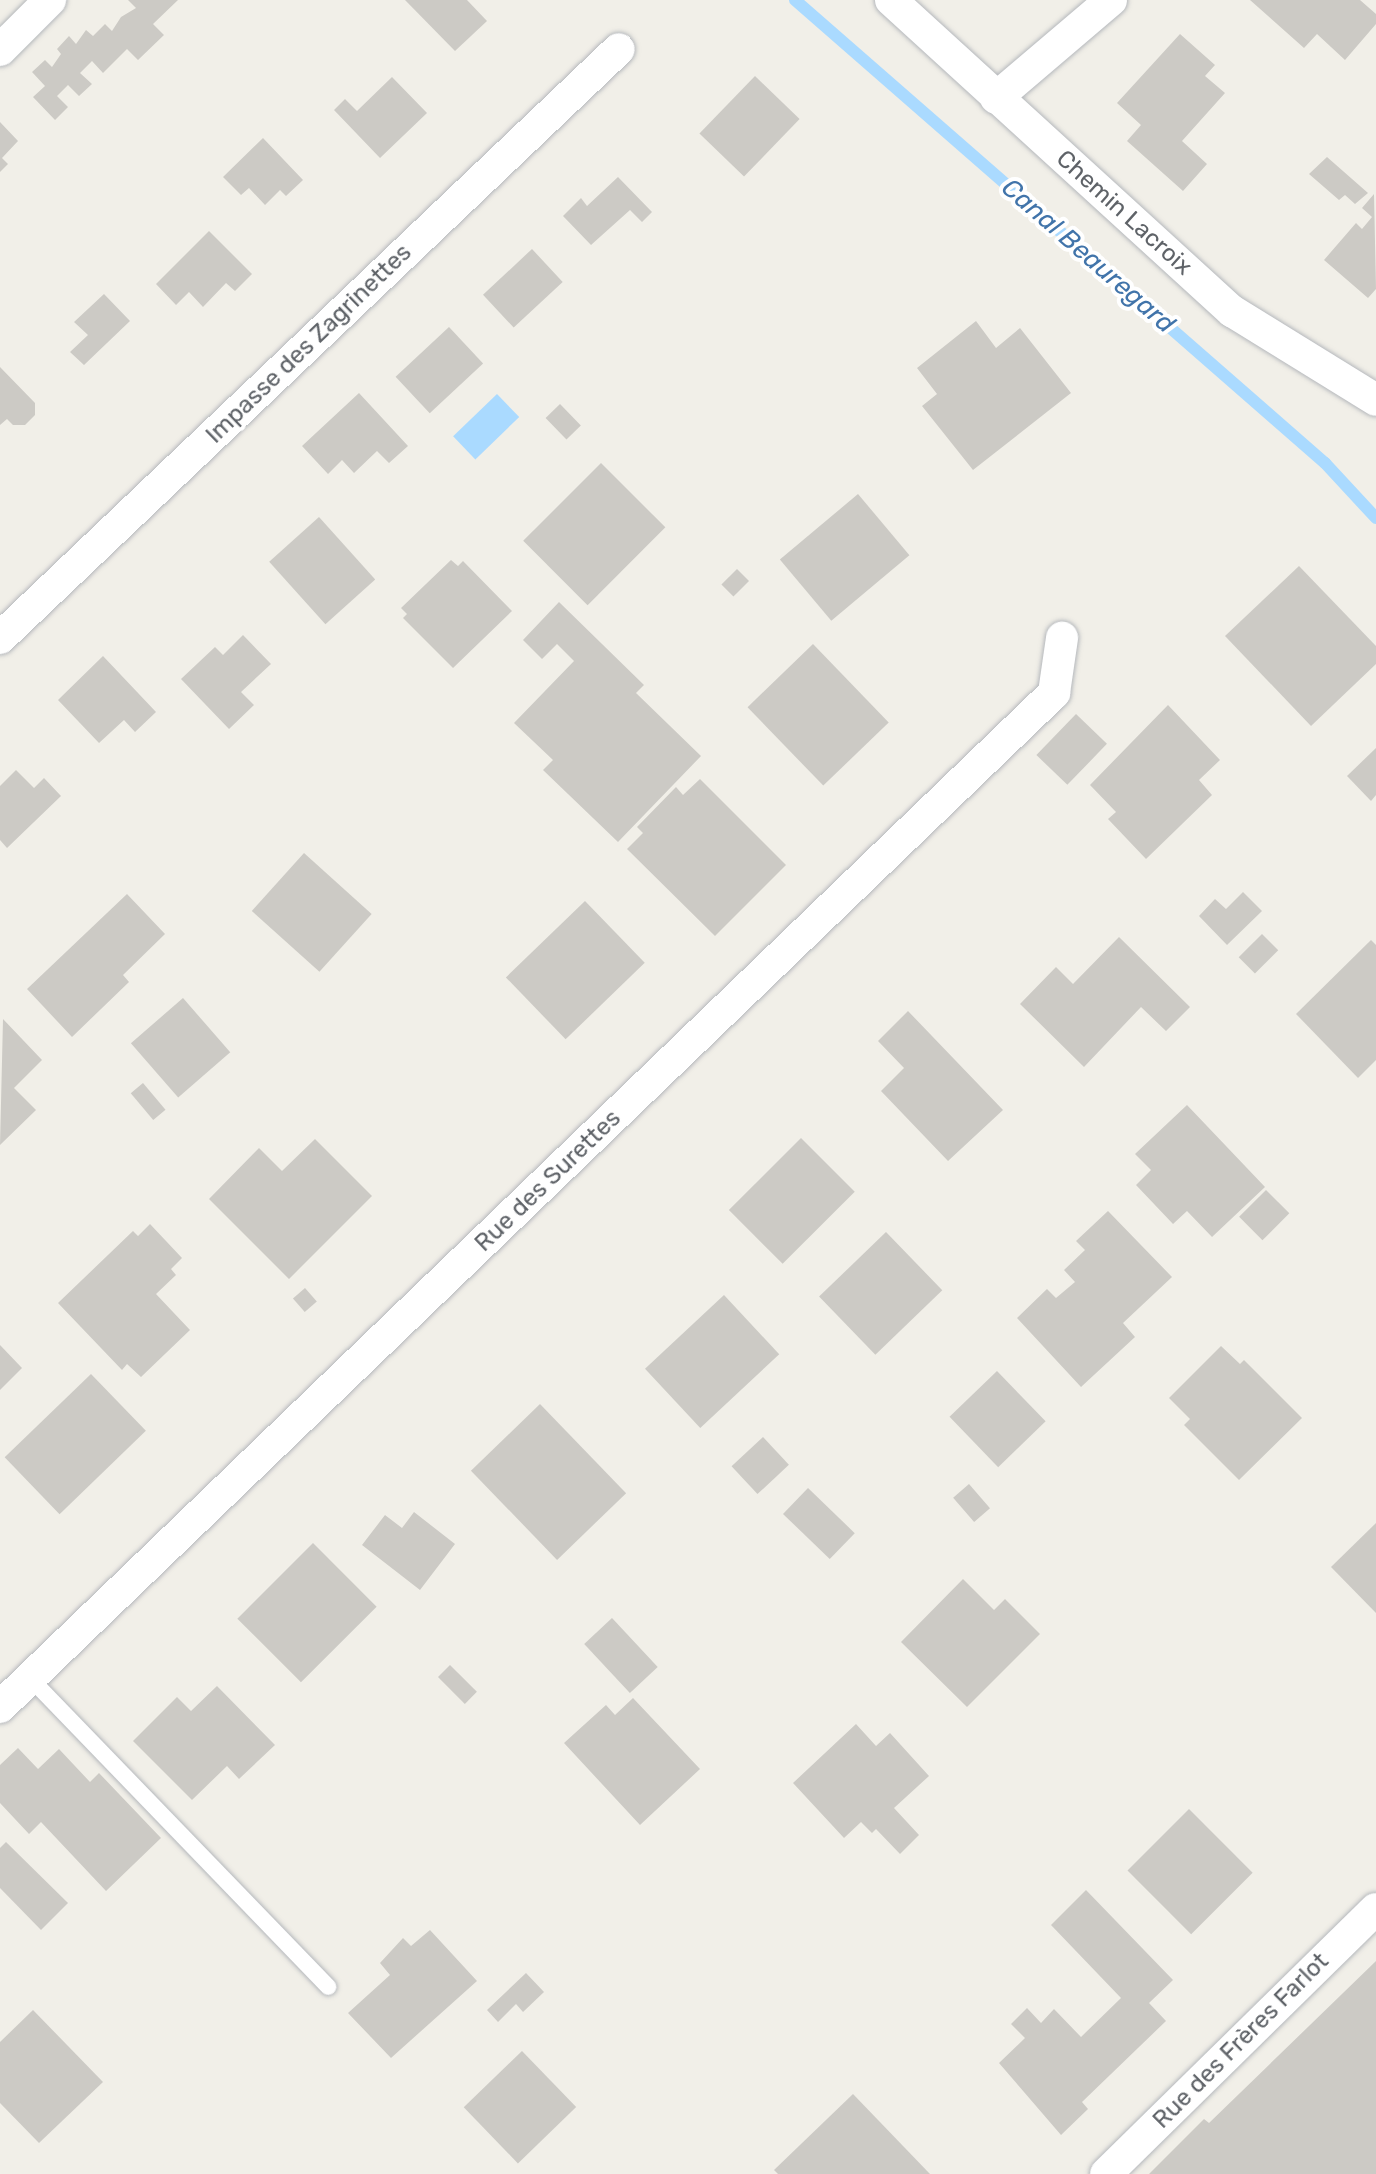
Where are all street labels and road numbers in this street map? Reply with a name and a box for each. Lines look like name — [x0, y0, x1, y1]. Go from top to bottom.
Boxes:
street label: Chemin Lacroix — [1050, 144, 1198, 282]
street label: Impasse des Zagrinettes — [200, 238, 418, 450]
street label: Rue des Surettes — [469, 1104, 627, 1258]
street label: Rue des Frères Farlot — [1147, 1947, 1335, 2135]

